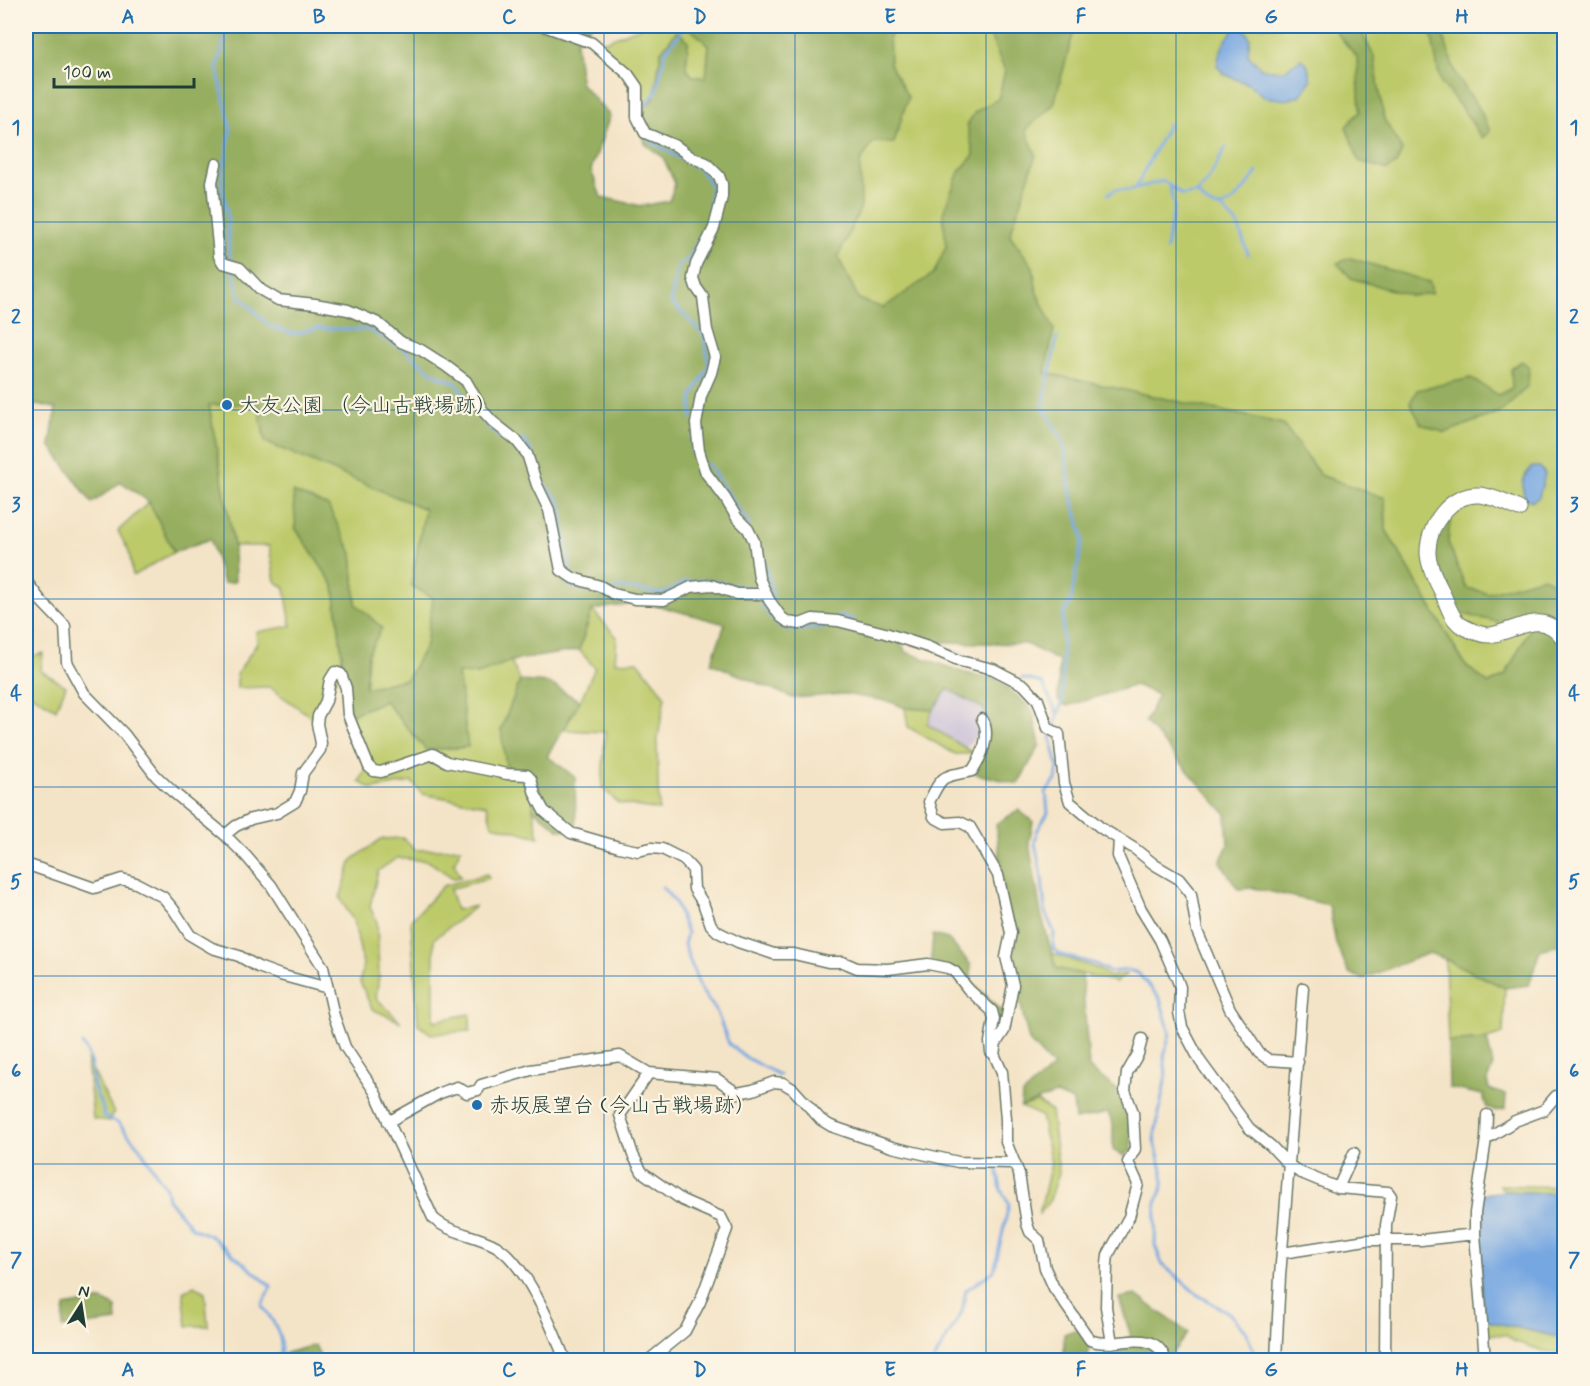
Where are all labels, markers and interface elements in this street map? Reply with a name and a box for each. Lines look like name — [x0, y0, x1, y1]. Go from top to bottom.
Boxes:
text: A — [121, 4, 135, 31]
text: B — [313, 4, 326, 31]
text: C — [502, 4, 517, 31]
text: D — [693, 4, 707, 31]
text: E — [884, 4, 896, 31]
text: F — [1076, 4, 1087, 31]
text: G — [1264, 4, 1278, 31]
text: H — [1455, 4, 1469, 31]
scale bar — [54, 51, 194, 89]
text: 100 m — [63, 61, 111, 85]
text: 1 — [12, 115, 20, 142]
text: 1 — [1570, 115, 1578, 142]
text: 2 — [11, 304, 21, 331]
text: 2 — [1569, 304, 1579, 331]
place label: 大友公園 （今山古戦場跡） — [239, 392, 497, 420]
marker: 大友公園 （今山古戦場跡） — [220, 398, 234, 412]
text: 3 — [11, 492, 21, 519]
text: 3 — [1569, 492, 1579, 519]
text: 4 — [10, 681, 22, 708]
text: 4 — [1568, 681, 1580, 708]
text: 5 — [10, 869, 22, 896]
text: 5 — [1568, 869, 1580, 896]
text: 6 — [11, 1058, 21, 1085]
text: 6 — [1569, 1058, 1579, 1085]
place label: 赤坂展望台 (今山古戦場跡） — [489, 1092, 756, 1120]
marker: 赤坂展望台 (今山古戦場跡） — [470, 1098, 484, 1112]
text: 7 — [10, 1247, 22, 1274]
text: 7 — [1568, 1247, 1580, 1274]
north arrow — [51, 1275, 111, 1335]
text: N — [76, 1280, 91, 1303]
text: A — [121, 1357, 135, 1384]
text: B — [313, 1357, 326, 1384]
text: C — [502, 1357, 517, 1384]
text: D — [693, 1357, 707, 1384]
text: E — [884, 1357, 896, 1384]
text: F — [1076, 1357, 1087, 1384]
text: G — [1264, 1357, 1278, 1384]
text: H — [1455, 1357, 1469, 1384]

